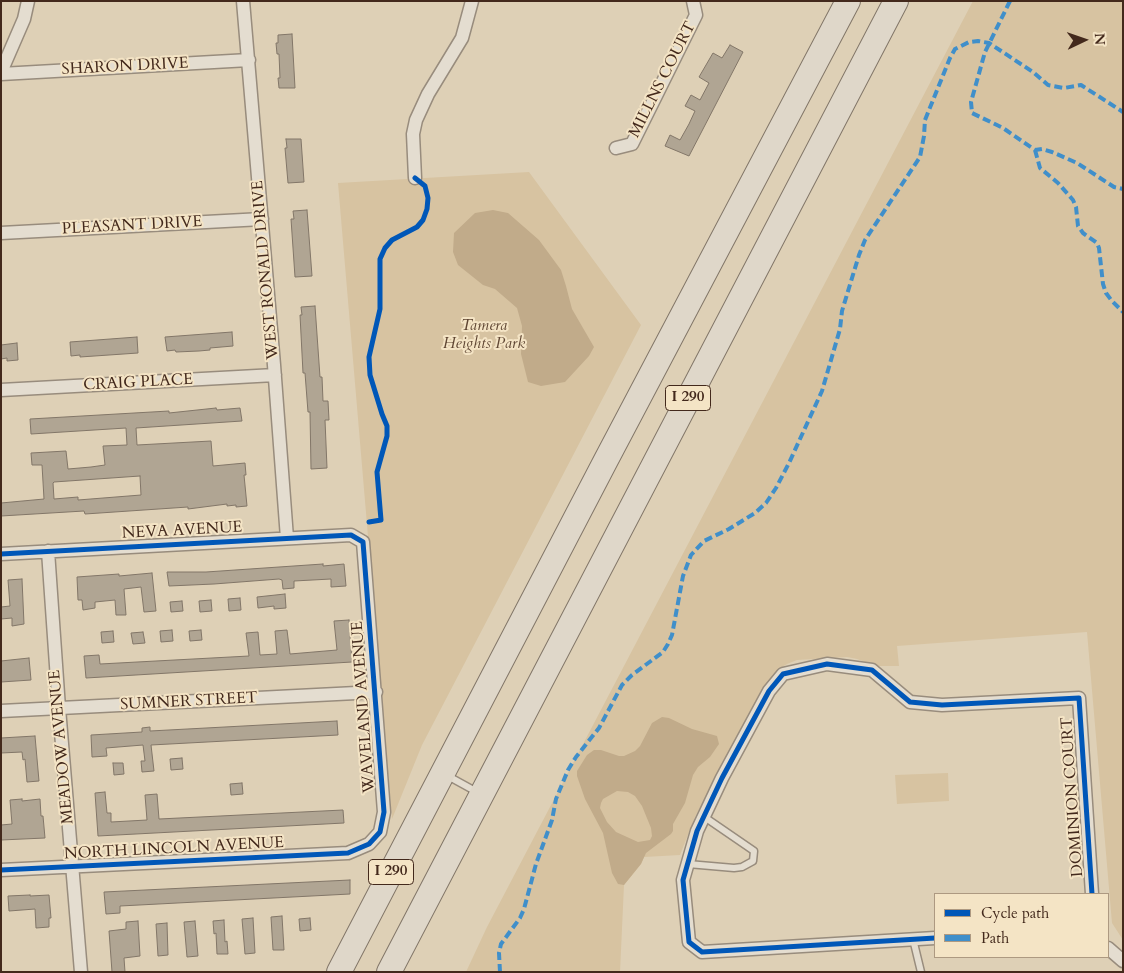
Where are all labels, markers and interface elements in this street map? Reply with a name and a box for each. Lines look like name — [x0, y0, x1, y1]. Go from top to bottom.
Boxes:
north arrow — [1059, 15, 1109, 65]
street label: MILLNS COURT — [625, 19, 701, 141]
text: N — [1090, 33, 1109, 46]
street label: SHARON DRIVE — [61, 54, 189, 80]
street label: WEST RONALD DRIVE — [249, 180, 283, 360]
street label: PLEASANT DRIVE — [61, 213, 203, 239]
park label: Tamera Heights Park — [443, 316, 525, 354]
street label: CRAIG PLACE — [83, 371, 193, 395]
road number: I 290 — [666, 386, 710, 410]
street label: NEVA AVENUE — [121, 518, 243, 544]
street label: WAVELAND AVENUE — [348, 620, 380, 794]
street label: MEADOW AVENUE — [46, 669, 78, 825]
street label: SUMNER STREET — [120, 689, 258, 715]
street label: DOMINION COURT — [1058, 716, 1088, 878]
street label: NORTH LINCOLN AVENUE — [64, 834, 284, 864]
road number: I 290 — [368, 860, 414, 884]
legend — [934, 893, 1109, 958]
text: Cycle path — [981, 903, 1049, 923]
text: Path — [981, 928, 1009, 948]

